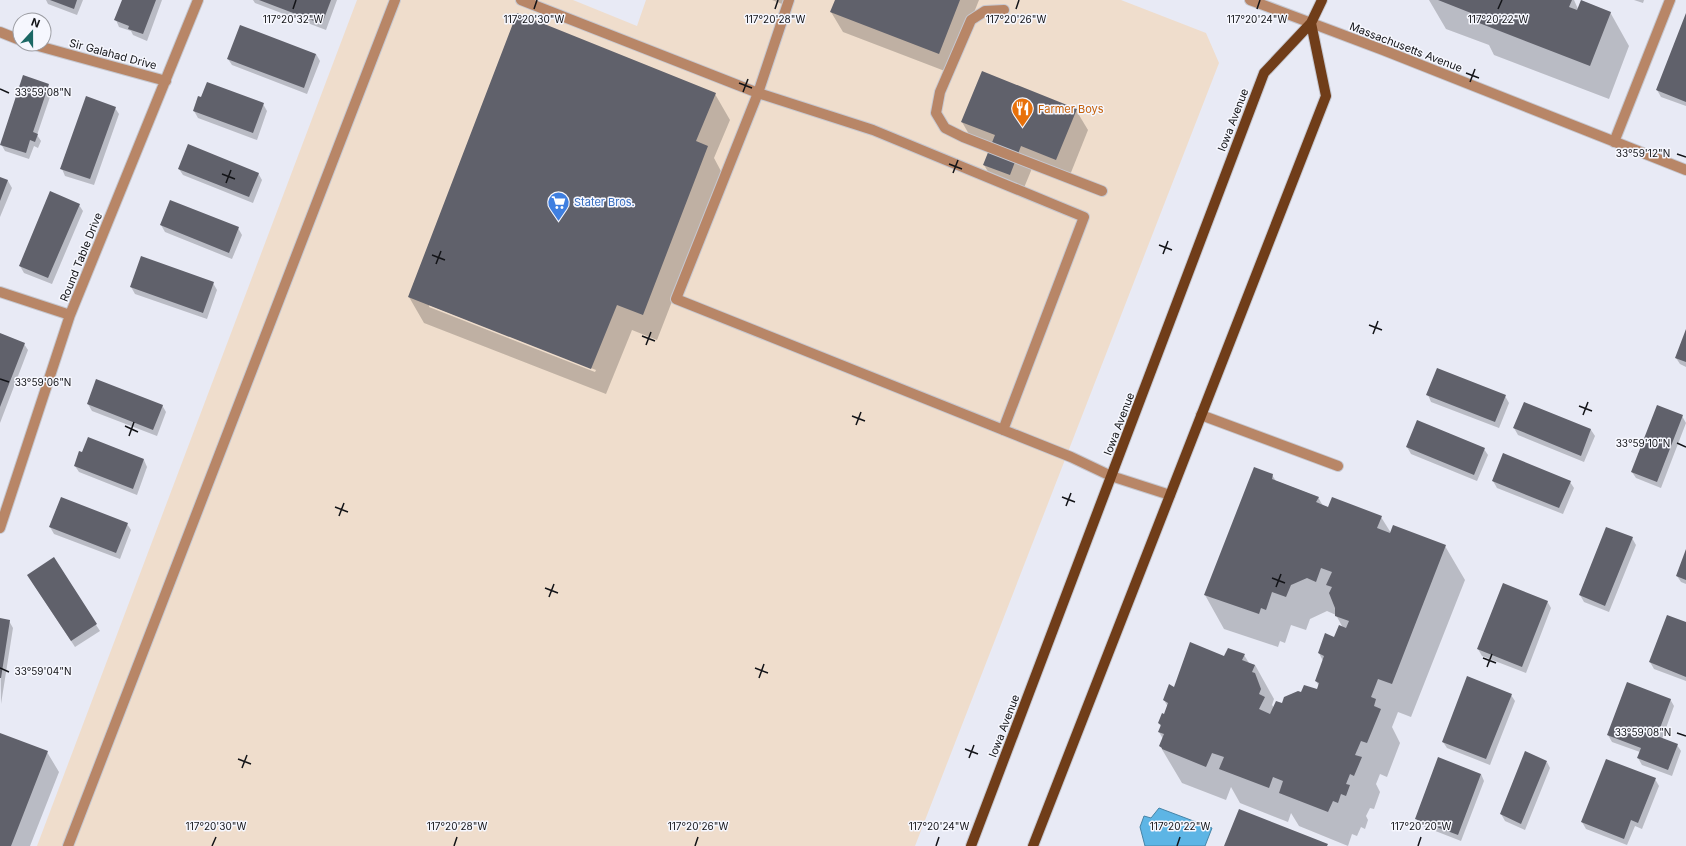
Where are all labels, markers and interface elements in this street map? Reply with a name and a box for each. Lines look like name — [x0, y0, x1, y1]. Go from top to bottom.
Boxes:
north arrow — [12, 12, 52, 52]
text: 117°20'32"W — [263, 13, 323, 25]
text: 117°20'30"W — [504, 13, 565, 25]
text: 117°20'28"W — [745, 13, 805, 25]
text: 117°20'26"W — [986, 13, 1046, 25]
text: 117°20'24"W — [1227, 13, 1287, 25]
text: 117°20'22"W — [1468, 13, 1528, 25]
text: N — [29, 15, 42, 31]
street label: Massachusetts Avenue — [1348, 19, 1464, 75]
street label: Sir Galahad Drive — [68, 36, 158, 72]
text: 33°59'08"N — [15, 86, 71, 98]
street label: Iowa Avenue — [1215, 87, 1251, 153]
restaurant icon: Farmer Boys — [1010, 96, 1036, 129]
place label: Farmer Boys — [1038, 102, 1104, 116]
text: 33°59'12"N — [1616, 147, 1670, 159]
supermarket icon: Stater Bros. — [545, 189, 571, 222]
place label: Stater Bros. — [574, 195, 635, 209]
street label: Round Table Drive — [57, 210, 105, 304]
text: 33°59'06"N — [15, 376, 71, 388]
street label: Iowa Avenue — [1101, 391, 1137, 457]
text: 33°59'10"N — [1616, 437, 1670, 449]
text: 33°59'04"N — [14, 665, 72, 677]
street label: Iowa Avenue — [986, 693, 1022, 759]
text: 33°59'08"N — [1615, 726, 1671, 738]
text: 117°20'30"W — [186, 820, 247, 832]
text: 117°20'28"W — [427, 820, 487, 832]
text: 117°20'26"W — [668, 820, 728, 832]
text: 117°20'24"W — [909, 820, 969, 832]
text: 117°20'22"W — [1150, 820, 1210, 832]
text: 117°20'20"W — [1391, 820, 1451, 832]

